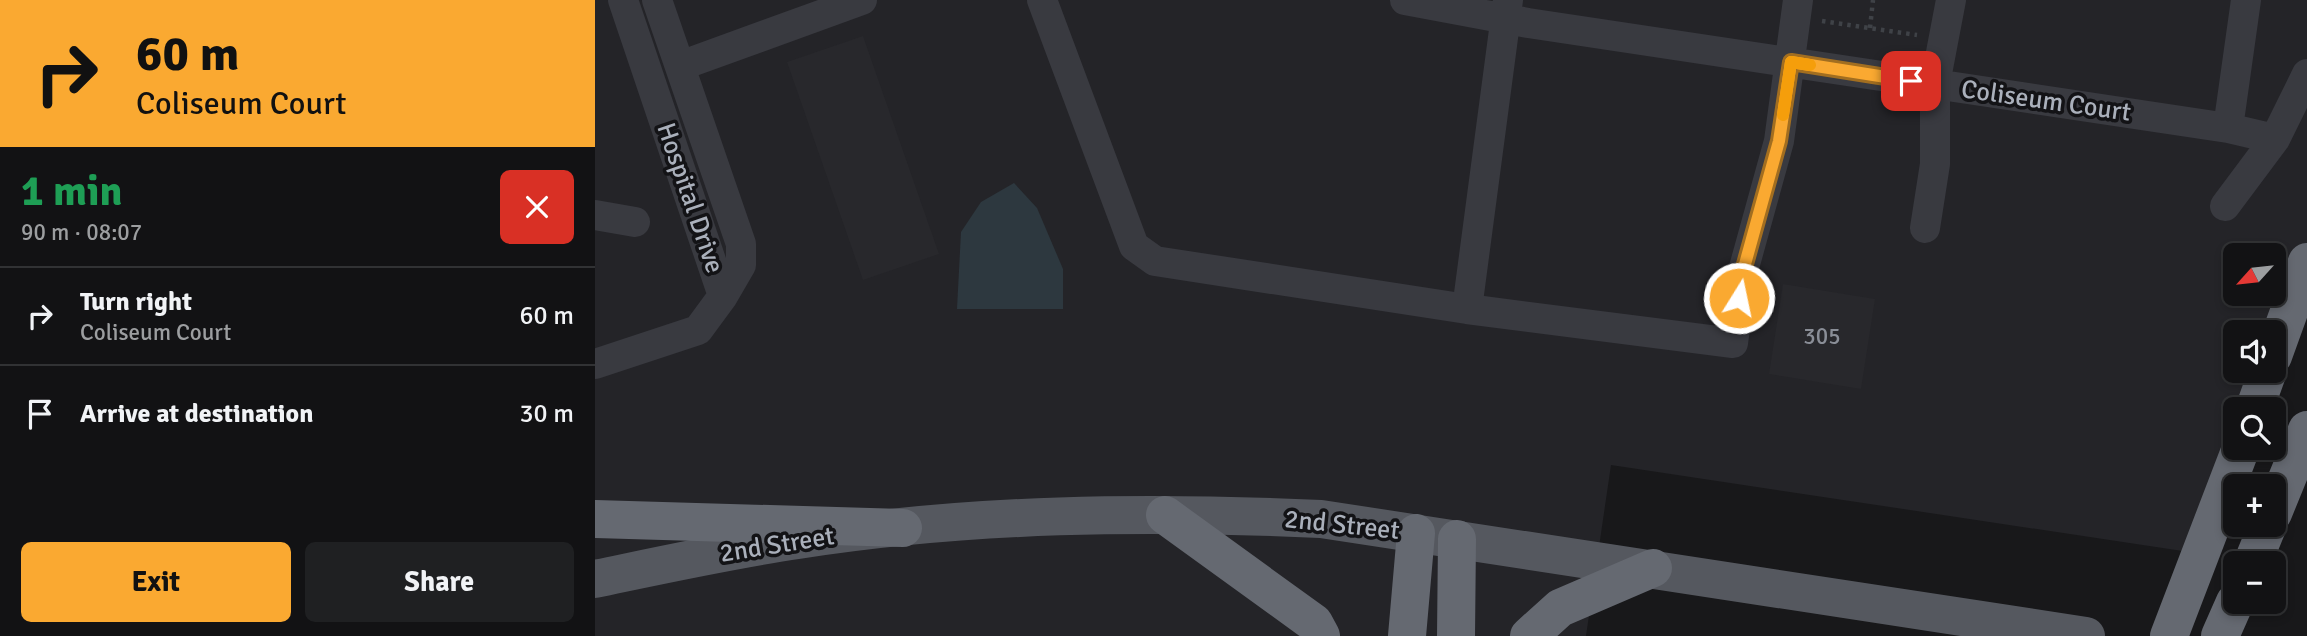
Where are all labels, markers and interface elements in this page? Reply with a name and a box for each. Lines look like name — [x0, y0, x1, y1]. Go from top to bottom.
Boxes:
text: 60 m — [136, 24, 239, 84]
icon: right — [21, 28, 112, 119]
pin — [1881, 51, 1941, 111]
icon: arrive — [1892, 62, 1930, 100]
street label: Coliseum Court — [1959, 73, 2133, 129]
text: Coliseum Court — [136, 84, 347, 123]
street label: Hospital Drive — [649, 119, 731, 277]
text: 1 min — [21, 166, 122, 217]
button: close — [500, 170, 574, 244]
text: 90 m · 08:07 — [21, 218, 142, 247]
north arrow — [2223, 243, 2285, 306]
map controls — [2223, 243, 2286, 614]
position arrow — [1702, 261, 1776, 335]
text: Turn right — [80, 286, 192, 318]
icon: right — [21, 297, 59, 335]
text: 60 m — [519, 300, 574, 332]
text: Coliseum Court — [80, 318, 231, 347]
button: sound — [2223, 320, 2286, 383]
house number: 305 — [1803, 322, 1841, 351]
icon: arrive — [21, 395, 59, 433]
button: search — [2223, 397, 2286, 460]
text: Arrive at destination — [80, 398, 313, 430]
text: 30 m — [519, 398, 574, 430]
button: + — [2223, 474, 2286, 537]
street label: 2nd Street — [1283, 503, 1401, 547]
street label: 2nd Street — [717, 520, 837, 570]
button: Exit — [21, 542, 291, 622]
button: Share — [305, 542, 574, 622]
button: − — [2223, 551, 2286, 614]

